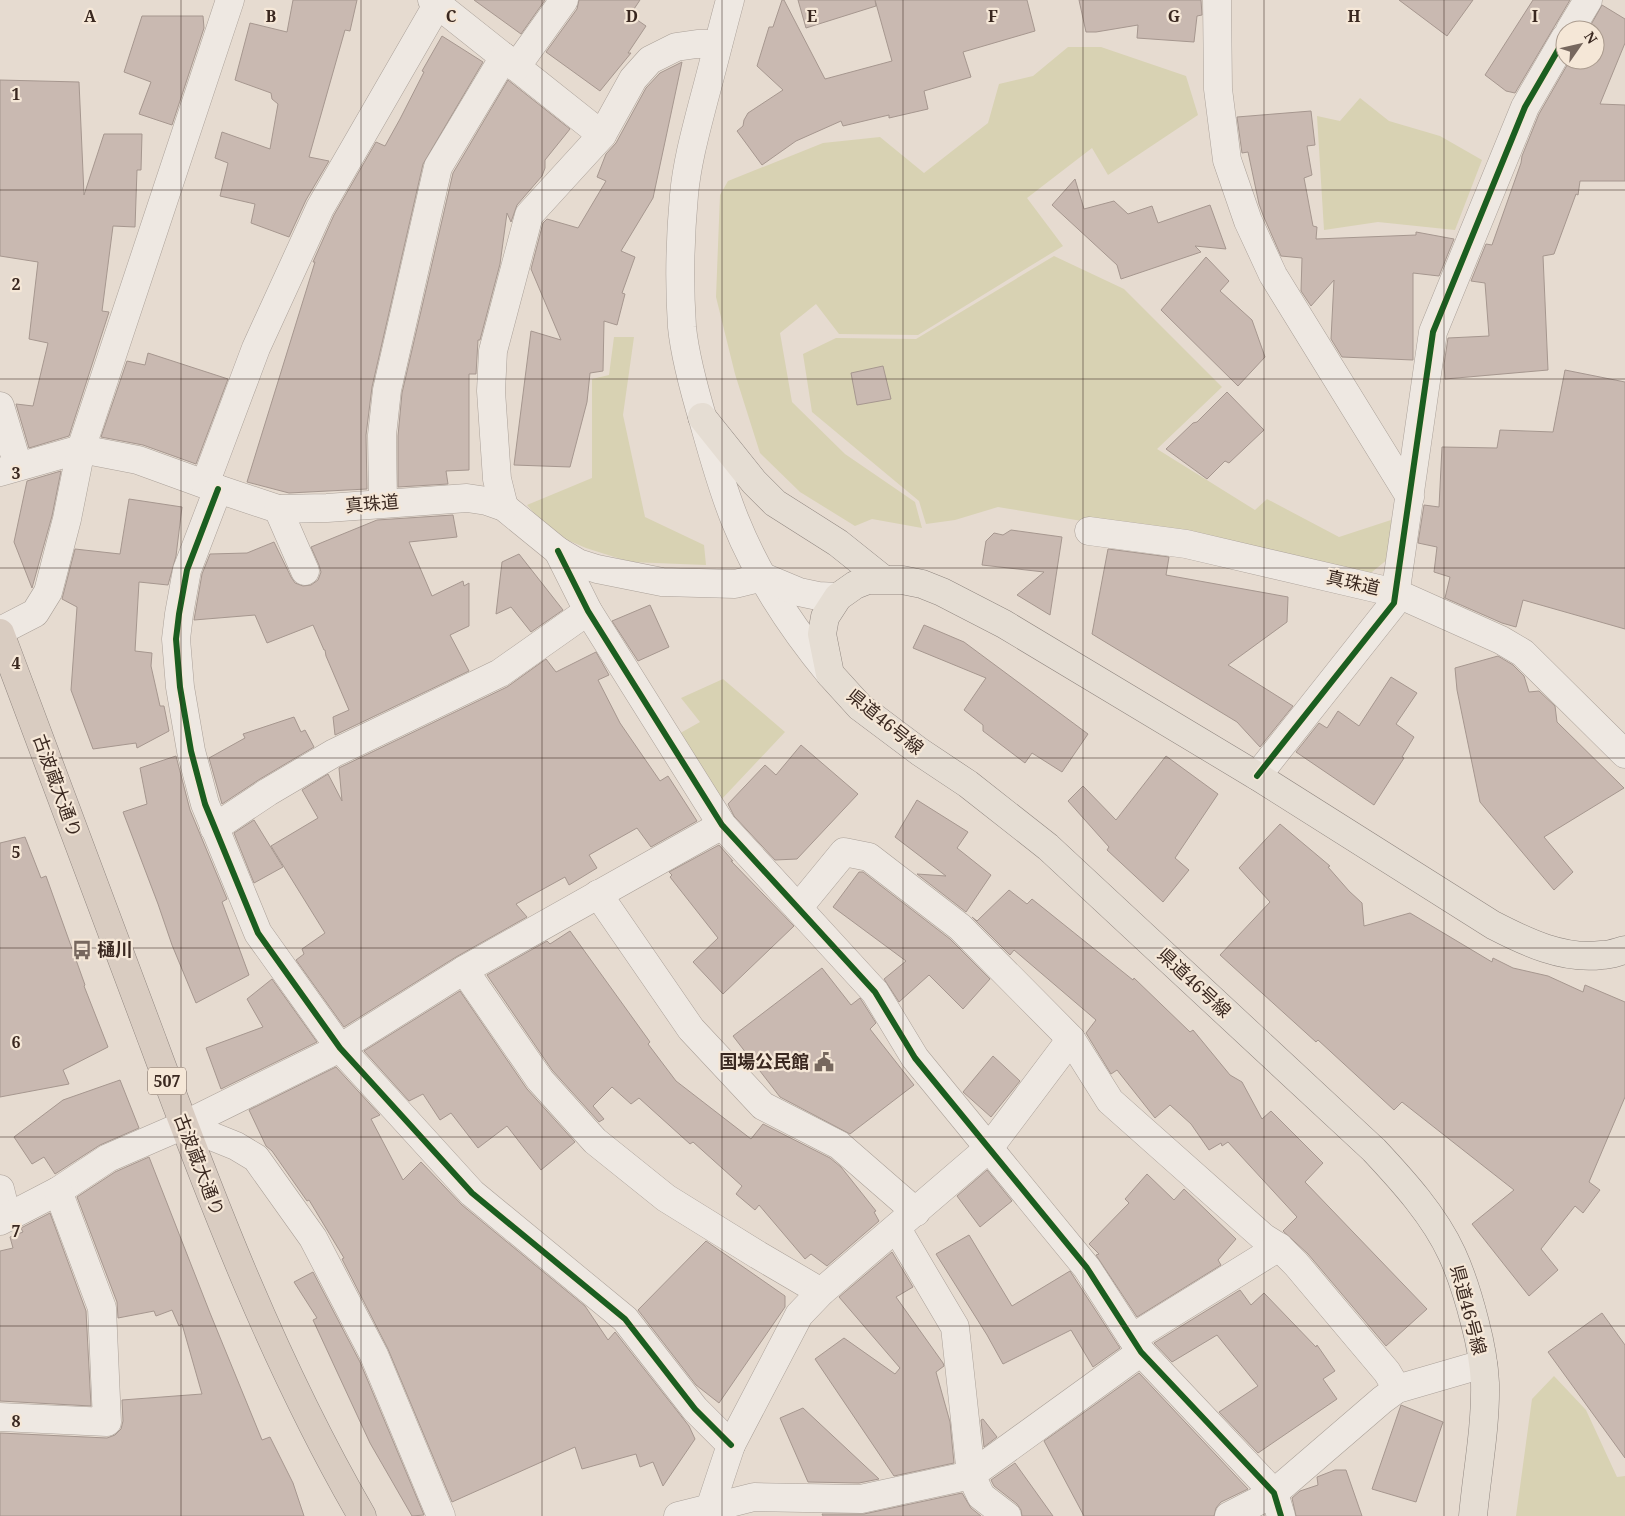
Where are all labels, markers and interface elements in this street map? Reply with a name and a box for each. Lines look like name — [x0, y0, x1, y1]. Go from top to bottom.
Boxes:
text: A — [84, 5, 97, 27]
text: B — [266, 5, 277, 27]
text: C — [446, 5, 457, 27]
text: D — [626, 5, 638, 27]
text: E — [807, 5, 817, 27]
text: F — [988, 5, 998, 27]
text: G — [1168, 5, 1180, 27]
text: H — [1347, 5, 1361, 27]
text: I — [1532, 5, 1538, 27]
north arrow — [1555, 20, 1605, 70]
text: N — [1580, 28, 1602, 47]
text: 1 — [11, 83, 21, 105]
text: 2 — [11, 273, 21, 295]
text: 3 — [11, 462, 21, 484]
street label: 真珠道 — [344, 489, 400, 517]
street label: 真珠道 — [1324, 564, 1382, 600]
text: 4 — [11, 652, 21, 674]
street label: 県道46号線 — [842, 683, 929, 760]
street label: 古波蔵大通り — [28, 731, 88, 841]
text: 5 — [11, 841, 21, 863]
place label: 樋川 — [97, 937, 133, 961]
bus stop icon: 樋川 — [71, 939, 93, 961]
street label: 県道46号線 — [1153, 942, 1237, 1022]
text: 6 — [11, 1031, 21, 1053]
place label: 国場公民館 — [719, 1049, 809, 1073]
public building icon: 国場公民館 — [813, 1051, 835, 1073]
road number: 507 — [148, 1068, 186, 1094]
street label: 古波蔵大通り — [169, 1110, 230, 1219]
text: 7 — [11, 1220, 21, 1242]
street label: 県道46号線 — [1445, 1262, 1492, 1357]
text: 8 — [11, 1410, 21, 1432]

